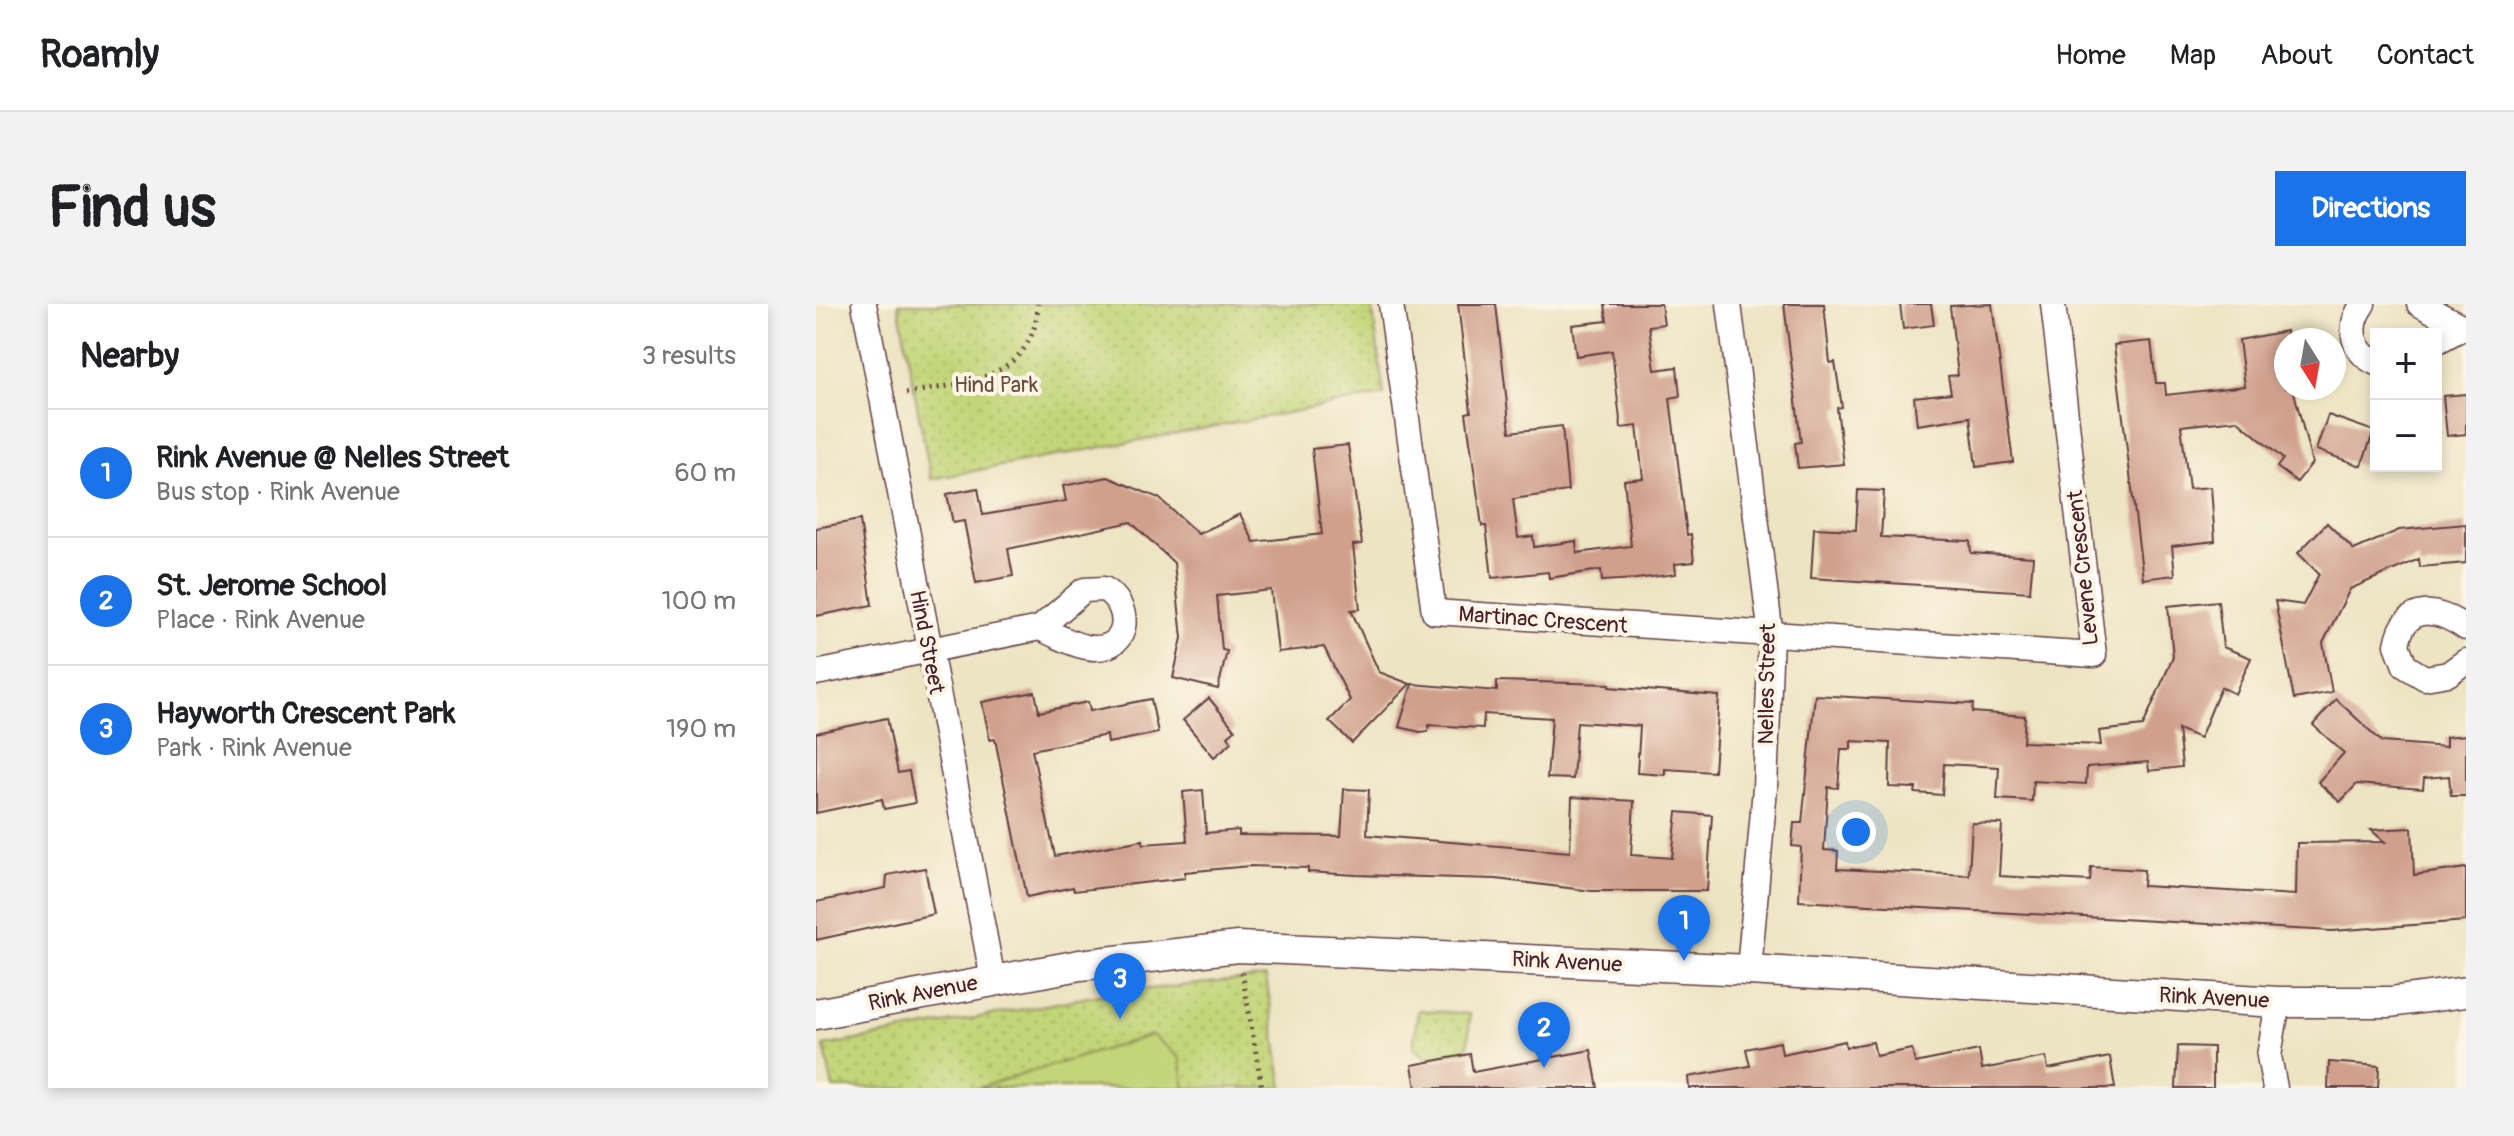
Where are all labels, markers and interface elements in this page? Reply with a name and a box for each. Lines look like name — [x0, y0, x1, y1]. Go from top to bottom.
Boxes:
text: Roamly — [40, 31, 159, 79]
text: Home — [2055, 38, 2126, 73]
text: Map — [2170, 38, 2216, 73]
text: About — [2260, 38, 2333, 73]
text: Contact — [2377, 38, 2474, 73]
button: Directions — [2275, 171, 2466, 246]
text: Find us — [48, 174, 216, 243]
north arrow — [2274, 328, 2346, 400]
map controls — [2370, 328, 2442, 472]
button: + — [2370, 328, 2442, 400]
text: Nearby — [80, 335, 179, 378]
text: 3 results — [642, 340, 736, 372]
park label: Hind Park — [954, 371, 1038, 399]
button: − — [2370, 400, 2442, 472]
text: Rink Avenue @ Nelles Street — [156, 439, 509, 476]
text: 1 — [101, 457, 111, 489]
text: 60 m — [674, 457, 736, 489]
text: Bus stop · Rink Avenue — [156, 476, 400, 508]
street label: Levene Crescent — [2061, 489, 2105, 647]
text: St. Jerome School — [156, 567, 387, 604]
text: 2 — [99, 585, 113, 617]
text: 100 m — [662, 585, 736, 617]
street label: Hind Street — [903, 588, 951, 696]
street label: Martinac Crescent — [1457, 600, 1629, 640]
text: Place · Rink Avenue — [156, 604, 365, 636]
street label: Nelles Street — [1752, 623, 1782, 745]
text: Hayworth Crescent Park — [156, 695, 456, 732]
text: 3 — [99, 713, 113, 745]
text: 190 m — [666, 713, 736, 745]
text: Park · Rink Avenue — [156, 732, 352, 764]
your location — [1836, 812, 1876, 852]
pin: 1 — [1658, 895, 1710, 961]
street label: Rink Avenue — [1511, 945, 1623, 979]
pin: 3 — [1094, 953, 1146, 1019]
street label: Rink Avenue — [866, 969, 980, 1017]
street label: Rink Avenue — [2158, 981, 2270, 1015]
pin: 2 — [1518, 1002, 1570, 1068]

